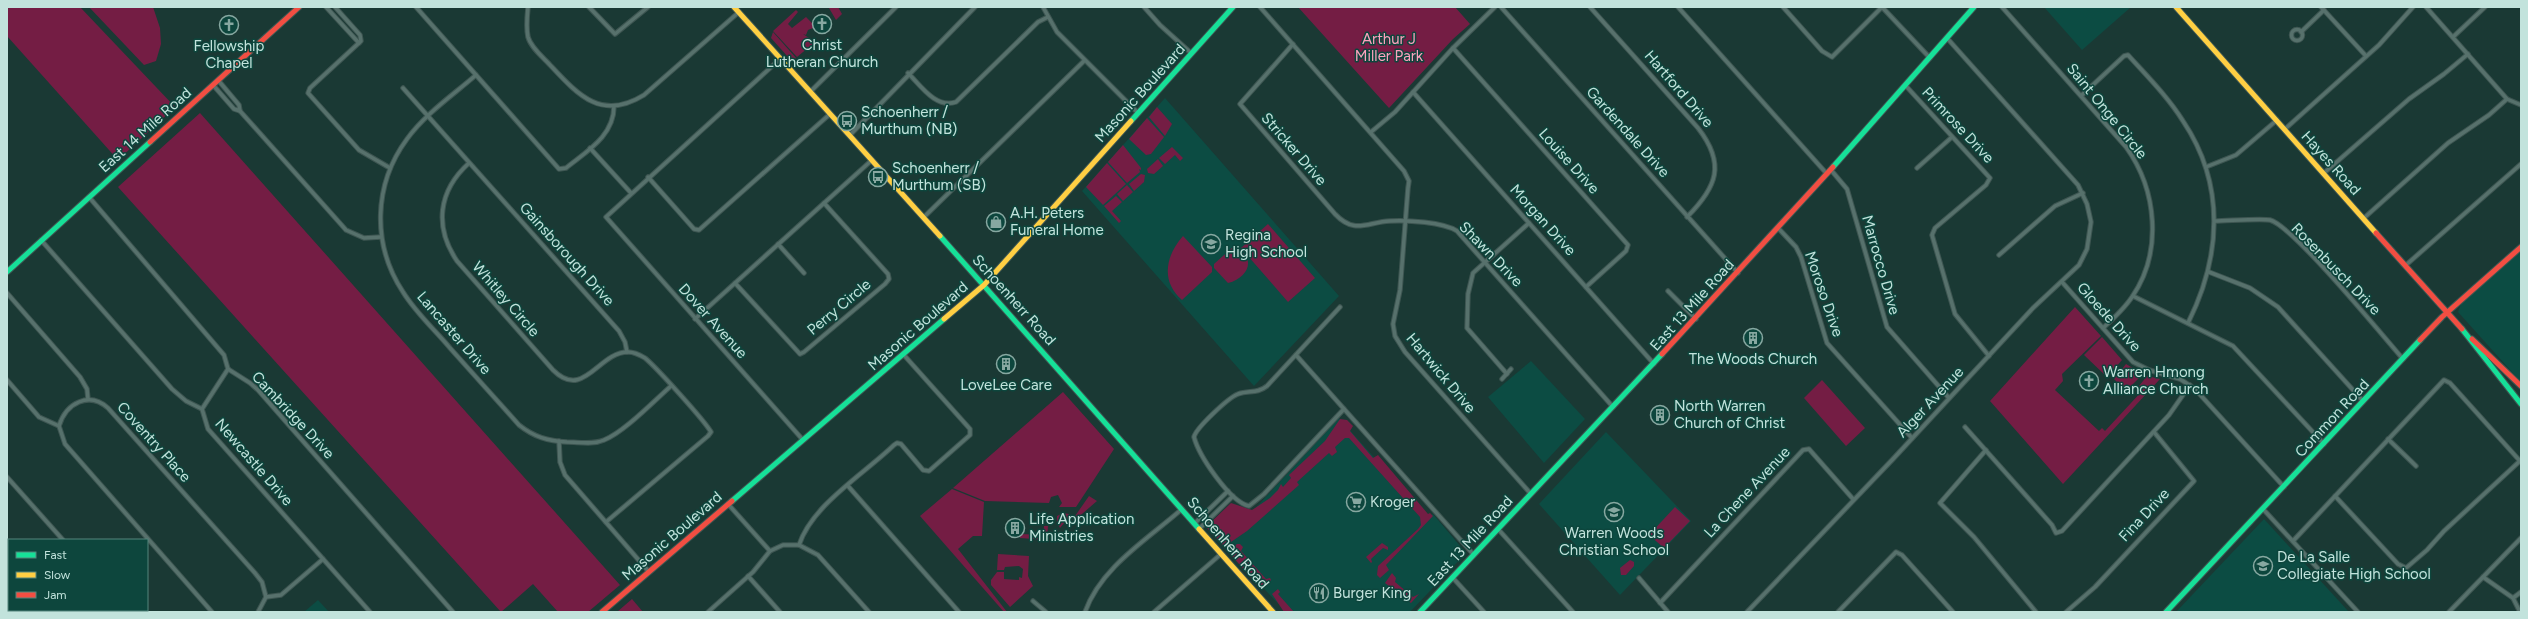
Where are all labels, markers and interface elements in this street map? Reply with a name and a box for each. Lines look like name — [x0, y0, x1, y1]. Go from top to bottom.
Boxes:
church icon: Christ Lutheran Church — [811, 13, 833, 35]
church icon: Fellowship Chapel — [218, 14, 240, 36]
park label: Arthur J Miller Park — [1355, 30, 1424, 65]
place label: Christ Lutheran Church — [766, 36, 878, 71]
place label: Fellowship Chapel — [194, 37, 265, 72]
street label: Masonic Boulevard — [1091, 40, 1189, 146]
street label: Hartford Drive — [1641, 47, 1717, 131]
street label: Saint Onge Circle — [2063, 60, 2151, 162]
street label: Gardendale Drive — [1583, 83, 1673, 181]
street label: Primrose Drive — [1918, 83, 1998, 167]
street label: East 14 Mile Road — [95, 84, 195, 176]
place label: Schoenherr / Murthum (NB) — [861, 103, 957, 138]
street label: Stricker Drive — [1258, 109, 1330, 189]
bus stop icon: Schoenherr / Murthum (NB) — [836, 110, 858, 132]
street label: Louise Drive — [1535, 125, 1603, 197]
street label: Hayes Road — [2298, 127, 2364, 199]
place label: Schoenherr / Murthum (SB) — [892, 159, 986, 194]
bus stop icon: Schoenherr / Murthum (SB) — [867, 166, 889, 188]
street label: Morgan Drive — [1506, 181, 1580, 259]
street label: Gainsborough Drive — [516, 199, 618, 309]
place label: A.H. Peters Funeral Home — [1010, 204, 1104, 239]
shop icon: A.H. Peters Funeral Home — [985, 211, 1007, 233]
street label: Marrocco Drive — [1858, 213, 1904, 317]
street label: Shawn Drive — [1455, 218, 1527, 290]
street label: Rosenbusch Drive — [2288, 219, 2384, 319]
place label: Regina High School — [1225, 226, 1307, 261]
school or university icon: Regina High School — [1200, 233, 1222, 255]
street label: Moroso Drive — [1801, 249, 1847, 339]
street label: Schoenherr Road — [969, 251, 1059, 349]
street label: East 13 Mile Road — [1646, 256, 1738, 354]
street label: Whitley Circle — [468, 258, 544, 340]
street label: Perry Circle — [804, 275, 874, 339]
street label: Masonic Boulevard — [864, 278, 972, 374]
street label: Gloede Drive — [2073, 279, 2145, 355]
street label: Dover Avenue — [675, 280, 751, 362]
street label: Lancaster Drive — [413, 288, 495, 378]
building icon: The Woods Church — [1742, 327, 1764, 349]
street label: Hartwick Drive — [1402, 329, 1480, 417]
place label: The Woods Church — [1689, 350, 1817, 368]
building icon: LoveLee Care — [995, 353, 1017, 375]
street label: Alger Avenue — [1893, 363, 1967, 441]
place label: Warren Hmong Alliance Church — [2103, 363, 2208, 398]
street label: Cambridge Drive — [248, 368, 338, 462]
church icon: Warren Hmong Alliance Church — [2078, 370, 2100, 392]
street label: Common Road — [2291, 375, 2373, 461]
place label: LoveLee Care — [960, 376, 1052, 394]
place label: North Warren Church of Christ — [1674, 397, 1785, 432]
street label: Coventry Place — [113, 398, 195, 486]
building icon: North Warren Church of Christ — [1649, 404, 1671, 426]
street label: Newcastle Drive — [211, 415, 297, 509]
street label: La Chene Avenue — [1700, 443, 1794, 541]
street label: Fina Drive — [2115, 485, 2173, 545]
street label: Masonic Boulevard — [618, 488, 726, 584]
supermarket icon: Kroger — [1345, 491, 1367, 513]
street label: East 13 Mile Road — [1424, 492, 1516, 590]
street label: Schoenherr Road — [1183, 493, 1273, 593]
place label: Kroger — [1370, 493, 1415, 511]
school or university icon: Warren Woods Christian School — [1603, 501, 1625, 523]
place label: Life Application Ministries — [1029, 510, 1134, 545]
building icon: Life Application Ministries — [1004, 517, 1026, 539]
place label: Warren Woods Christian School — [1559, 524, 1669, 559]
legend — [8, 539, 148, 611]
text: Fast — [44, 548, 67, 562]
place label: De La Salle Collegiate High School — [2277, 548, 2431, 583]
school or university icon: De La Salle Collegiate High School — [2252, 555, 2274, 577]
text: Slow — [44, 568, 71, 582]
restaurant icon: Burger King — [1308, 582, 1330, 604]
place label: Burger King — [1333, 584, 1411, 602]
text: Jam — [44, 588, 67, 602]

